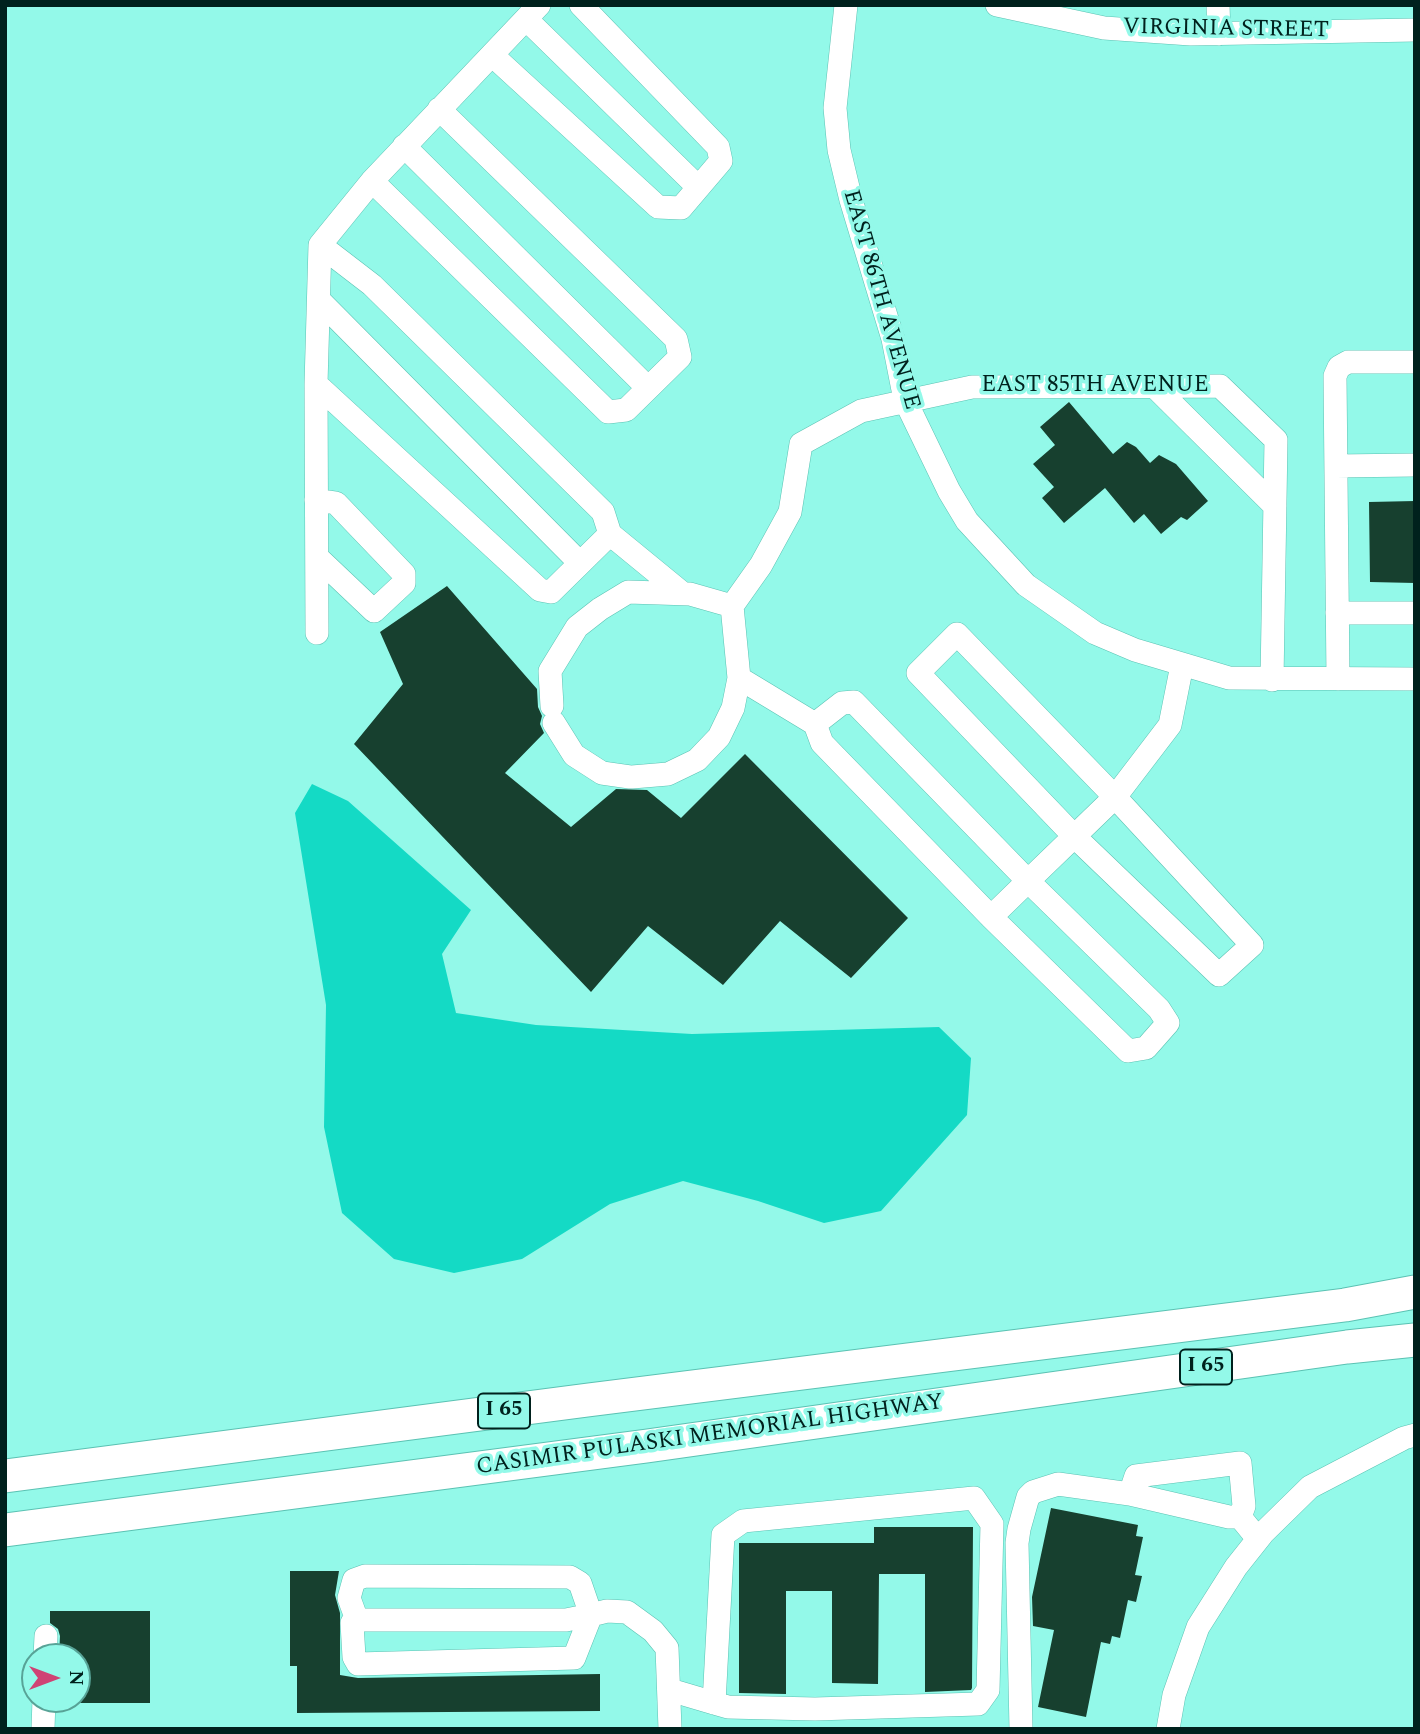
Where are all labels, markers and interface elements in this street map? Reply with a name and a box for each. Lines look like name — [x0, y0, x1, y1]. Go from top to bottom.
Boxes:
street label: VIRGINIA STREET — [1123, 14, 1329, 46]
street label: EAST 86TH AVENUE — [835, 187, 925, 413]
street label: EAST 85TH AVENUE — [981, 372, 1209, 400]
road number: I 65 — [1180, 1350, 1232, 1384]
street label: CASIMIR PULASKI MEMORIAL HIGHWAY — [475, 1390, 945, 1482]
road number: I 65 — [478, 1394, 530, 1428]
north arrow — [21, 1643, 91, 1713]
text: N — [61, 1670, 90, 1686]

